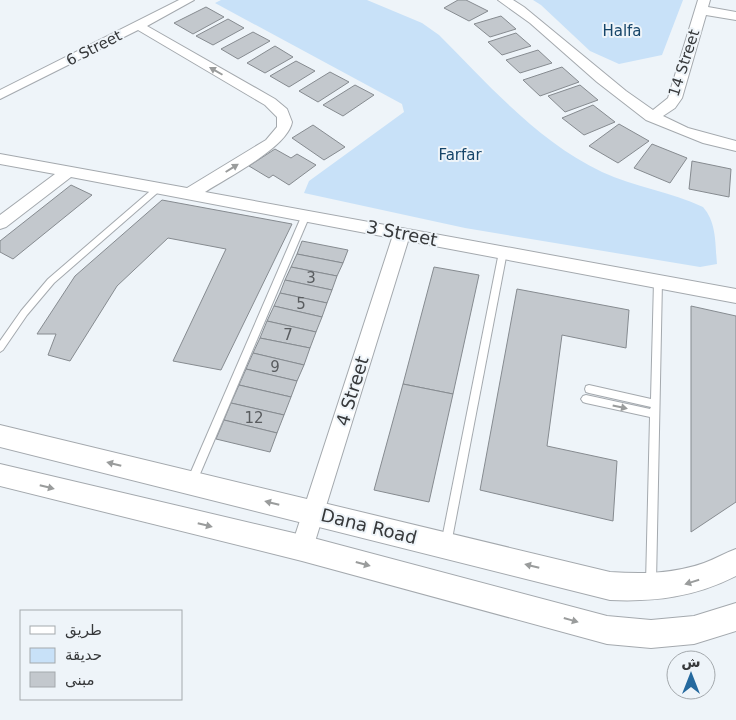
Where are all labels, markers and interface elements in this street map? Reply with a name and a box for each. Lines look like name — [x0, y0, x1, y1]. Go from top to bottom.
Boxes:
park label: Halfa — [602, 22, 642, 40]
street label: 6 Street — [63, 26, 125, 70]
street label: 14 Street — [665, 27, 703, 99]
one-way arrow — [209, 66, 222, 75]
park label: Farfar — [438, 146, 482, 164]
one-way arrow — [225, 163, 238, 172]
street label: 3 Street — [365, 216, 439, 250]
house number: 3 — [306, 269, 316, 287]
house number: 5 — [296, 295, 306, 313]
house number: 7 — [283, 326, 293, 344]
street label: 4 Street — [331, 354, 373, 428]
house number: 9 — [270, 358, 280, 376]
one-way arrow — [613, 403, 628, 411]
house number: 12 — [244, 409, 264, 427]
one-way arrow — [107, 460, 122, 468]
one-way arrow — [40, 483, 55, 491]
one-way arrow — [265, 499, 280, 507]
street label: Dana Road — [319, 504, 419, 548]
one-way arrow — [198, 521, 213, 529]
one-way arrow — [356, 561, 371, 569]
one-way arrow — [525, 562, 540, 570]
one-way arrow — [684, 578, 699, 586]
legend — [20, 610, 182, 700]
one-way arrow — [563, 616, 578, 624]
text: طريق — [65, 621, 102, 639]
text: حديقة — [65, 646, 102, 664]
north arrow — [666, 650, 716, 700]
text: ش — [681, 654, 701, 670]
text: مبنى — [65, 671, 95, 689]

